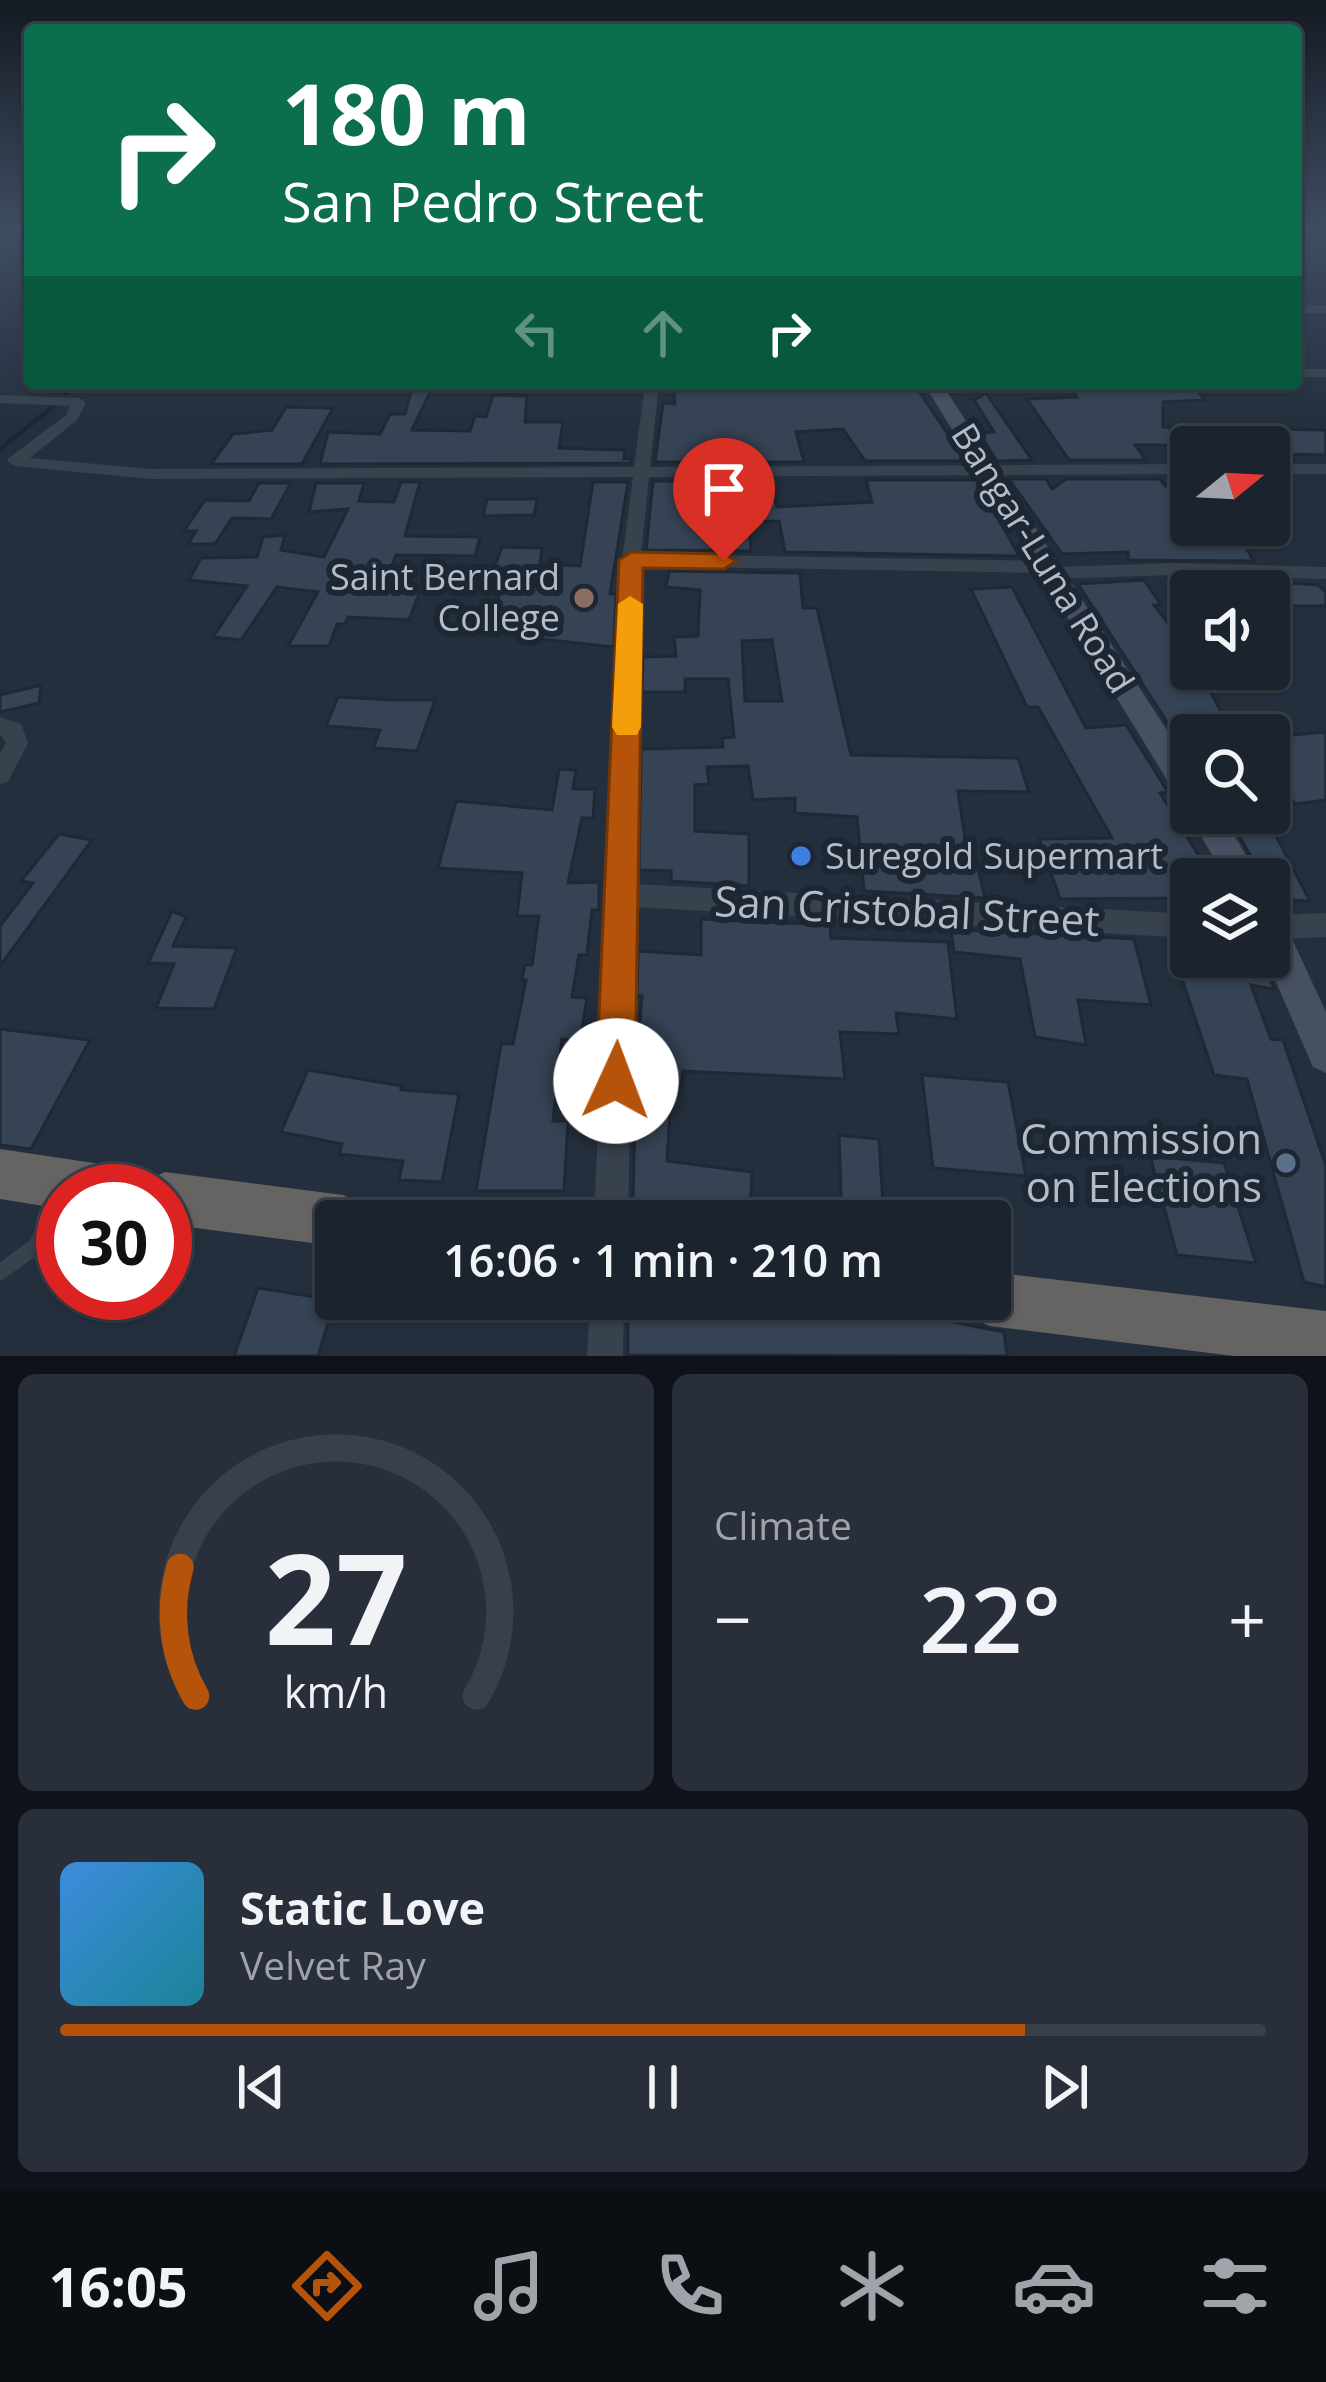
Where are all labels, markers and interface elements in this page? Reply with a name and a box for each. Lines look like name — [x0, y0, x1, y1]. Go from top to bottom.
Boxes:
text: 180 m — [282, 55, 530, 170]
icon: right — [84, 72, 240, 228]
text: San Pedro Street — [282, 164, 704, 238]
icon: left — [504, 300, 570, 366]
icon: ahead — [630, 300, 696, 366]
icon: right — [756, 300, 822, 366]
street label: Bangar-Luna Road — [941, 414, 1146, 702]
north arrow — [1170, 426, 1290, 546]
map controls — [1170, 426, 1290, 978]
pin — [673, 438, 775, 561]
icon: arrive — [691, 456, 757, 522]
place label: Saint Bernard College — [330, 552, 560, 642]
button: sound — [1170, 570, 1290, 690]
marker: Saint Bernard College — [571, 585, 597, 611]
button: search — [1170, 714, 1290, 834]
place label: Suregold Supermart — [825, 831, 1163, 880]
marker: Suregold Supermart — [788, 843, 814, 869]
button: layers — [1170, 858, 1290, 978]
street label: San Cristobal Street — [713, 871, 1101, 948]
position arrow — [553, 1018, 679, 1144]
place label: Commission on Elections — [1020, 1109, 1262, 1214]
marker: Commission on Elections — [1273, 1150, 1299, 1176]
speed limit sign: 30 — [36, 1164, 192, 1320]
text: 16:06 · 1 min · 210 m — [443, 1229, 883, 1290]
text: Climate — [714, 1498, 852, 1551]
text: 27 — [265, 1512, 407, 1682]
text: 22° — [919, 1557, 1061, 1679]
text: − — [714, 1573, 752, 1663]
text: + — [1228, 1573, 1266, 1663]
text: km/h — [284, 1661, 388, 1720]
text: Static Love — [240, 1877, 485, 1938]
text: Velvet Ray — [240, 1938, 426, 1991]
icon: previous — [228, 2054, 294, 2120]
icon: pause — [630, 2054, 696, 2120]
icon: next — [1032, 2054, 1098, 2120]
icon: directions — [285, 2244, 369, 2328]
icon: music — [467, 2244, 551, 2328]
icon: phone — [648, 2244, 732, 2328]
icon: climate — [830, 2244, 914, 2328]
icon: car — [1012, 2244, 1096, 2328]
icon: filters — [1193, 2244, 1277, 2328]
text: 16:05 — [49, 2249, 188, 2323]

